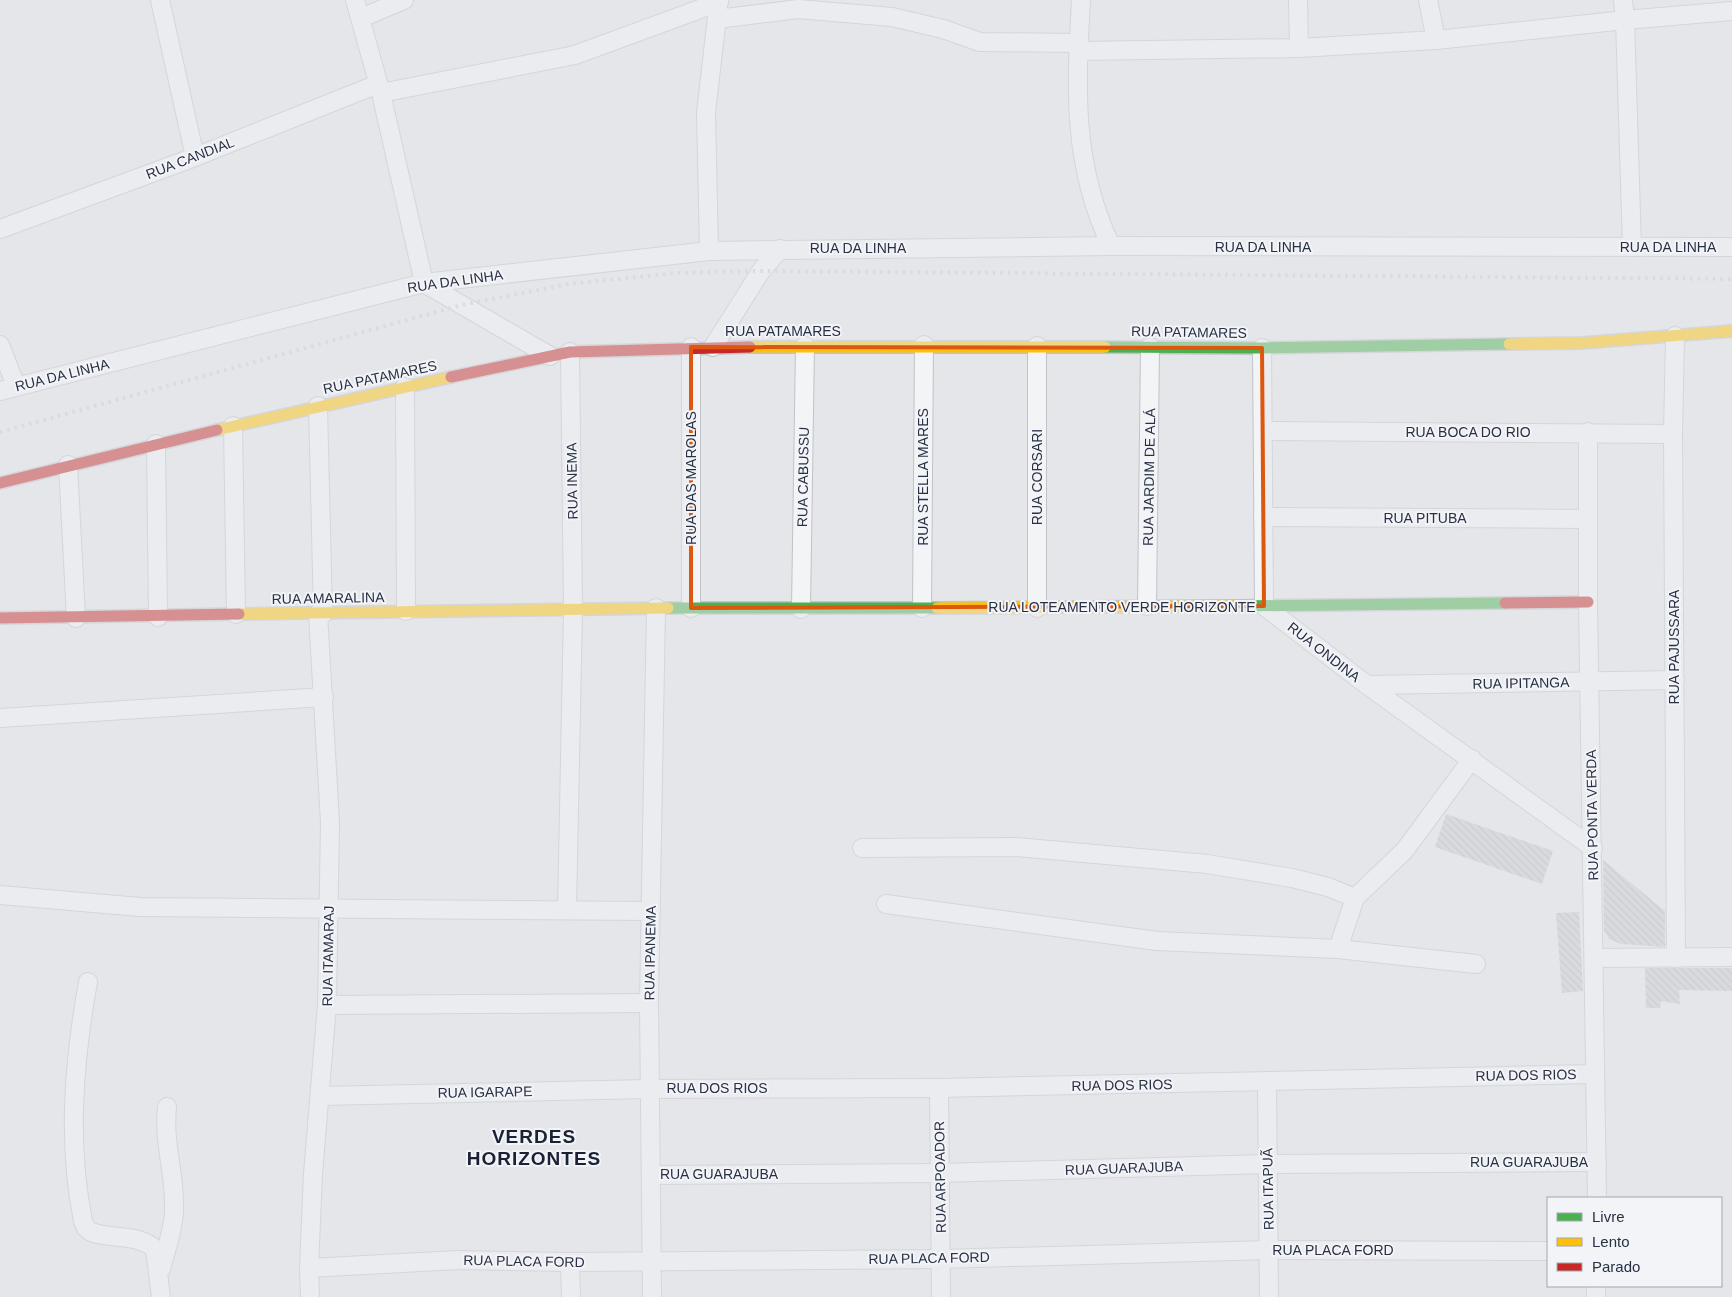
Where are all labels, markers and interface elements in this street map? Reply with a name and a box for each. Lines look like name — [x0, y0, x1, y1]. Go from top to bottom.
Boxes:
street label: RUA CANDIAL — [144, 134, 237, 182]
street label: RUA DA LINHA — [1215, 239, 1312, 255]
street label: RUA DA LINHA — [1620, 239, 1717, 255]
street label: RUA DA LINHA — [810, 240, 907, 256]
street label: RUA DA LINHA — [406, 266, 505, 296]
street label: RUA PATAMARES — [725, 323, 841, 339]
street label: RUA PATAMARES — [1131, 323, 1247, 341]
street label: RUA DA LINHA — [13, 355, 111, 394]
street label: RUA PATAMARES — [322, 357, 438, 397]
street label: RUA JARDIM DE ALÁ — [1140, 407, 1158, 546]
street label: RUA STELLA MARES — [915, 408, 931, 546]
street label: RUA DAS MAROLAS — [683, 411, 699, 545]
street label: RUA BOCA DO RIO — [1405, 424, 1531, 440]
street label: RUA CABUSSU — [794, 427, 812, 527]
street label: RUA CORSARI — [1029, 429, 1045, 525]
street label: RUA INEMA — [563, 442, 581, 520]
street label: RUA PITUBA — [1383, 510, 1467, 526]
street label: RUA AMARALINA — [271, 589, 385, 607]
street label: RUA PAJUSSARA — [1666, 589, 1682, 704]
street label: RUA LOTEAMENTO VERDE HORIZONTE — [988, 599, 1256, 615]
street label: RUA ONDINA — [1285, 619, 1364, 686]
street label: RUA IPITANGA — [1472, 674, 1570, 692]
street label: RUA PONTA VERDA — [1583, 749, 1601, 881]
street label: RUA ITAMARAJ — [319, 905, 337, 1007]
street label: RUA IPANEMA — [641, 905, 659, 1000]
street label: RUA DOS RIOS — [1475, 1066, 1577, 1084]
street label: RUA DOS RIOS — [1071, 1076, 1173, 1094]
street label: RUA DOS RIOS — [666, 1080, 768, 1096]
street label: RUA IGARAPE — [437, 1083, 533, 1101]
street label: RUA ARPOADOR — [931, 1121, 949, 1233]
district label: VERDES HORIZONTES — [467, 1126, 601, 1169]
street label: RUA ITAPUÃ — [1259, 1147, 1277, 1230]
street label: RUA GUARAJUBA — [1470, 1154, 1589, 1170]
street label: RUA GUARAJUBA — [1065, 1158, 1184, 1178]
street label: RUA GUARAJUBA — [660, 1166, 779, 1182]
legend — [1547, 1197, 1722, 1287]
text: Livre — [1592, 1208, 1625, 1225]
text: Lento — [1592, 1233, 1630, 1250]
street label: RUA PLACA FORD — [1272, 1242, 1394, 1258]
street label: RUA PLACA FORD — [868, 1249, 990, 1267]
street label: RUA PLACA FORD — [463, 1252, 585, 1270]
text: Parado — [1592, 1258, 1640, 1275]

